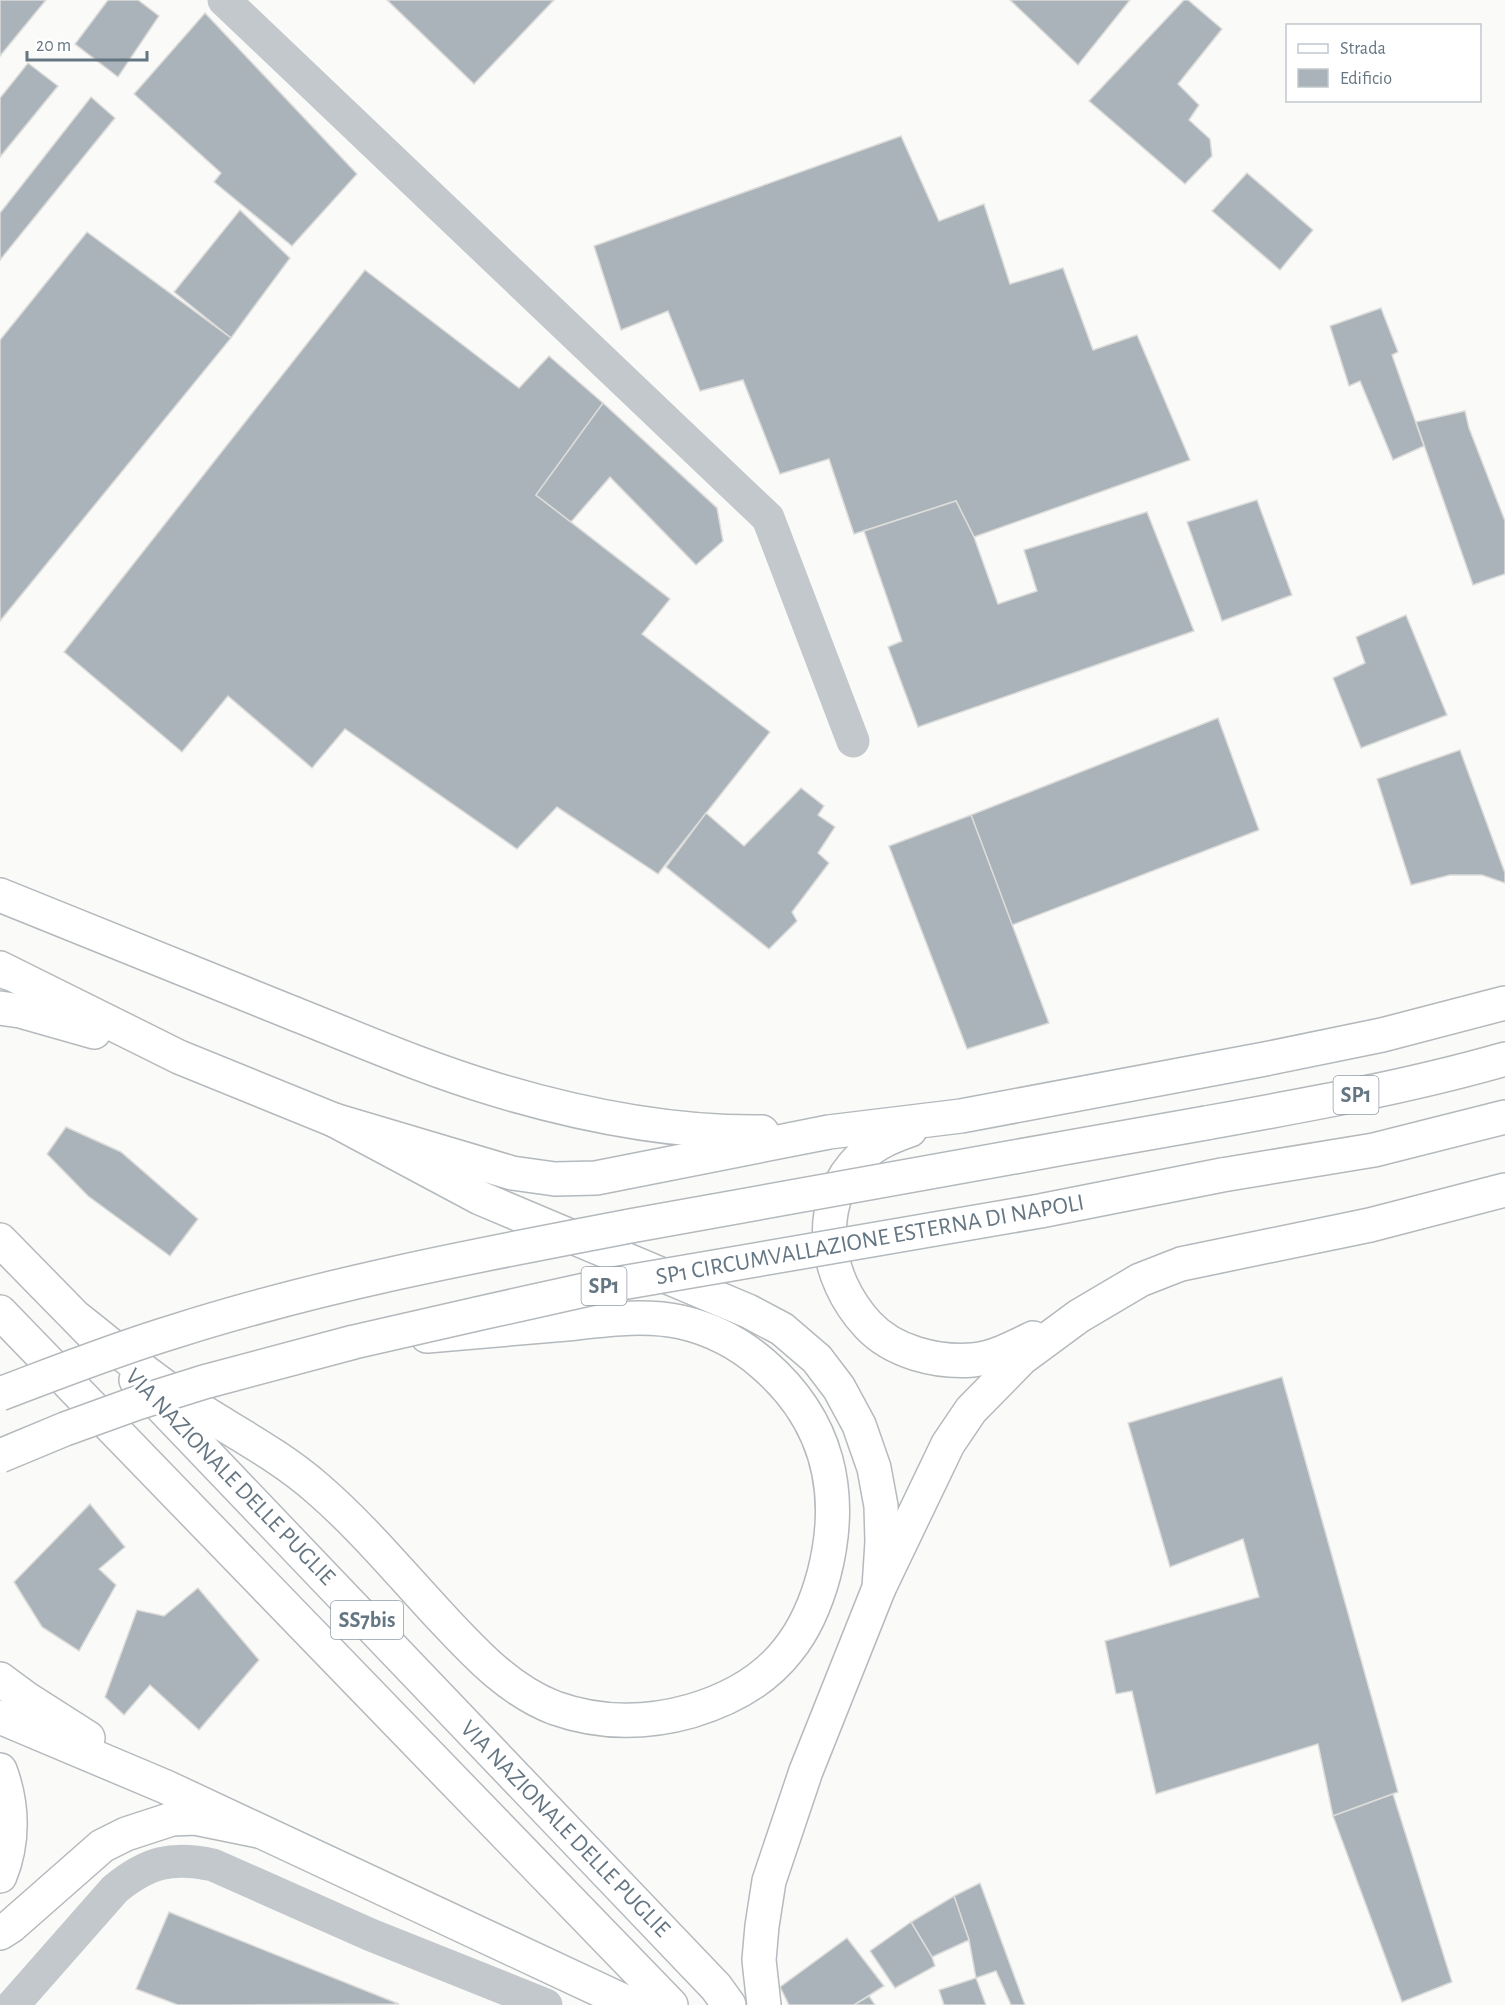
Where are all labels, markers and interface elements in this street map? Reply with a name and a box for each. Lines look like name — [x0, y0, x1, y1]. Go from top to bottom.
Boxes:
scale bar — [27, 24, 147, 62]
legend — [1286, 24, 1481, 102]
text: 20 m — [36, 37, 71, 55]
text: Strada — [1340, 40, 1386, 58]
text: Edificio — [1340, 70, 1392, 88]
road number: SP1 — [1334, 1076, 1378, 1114]
street label: SP1 CIRCUMVALLAZIONE ESTERNA DI NAPOLI — [654, 1190, 1086, 1290]
road number: SP1 — [582, 1267, 626, 1305]
street label: VIA NAZIONALE DELLE PUGLIE — [121, 1364, 340, 1590]
road number: SS7bis — [331, 1601, 403, 1639]
street label: VIA NAZIONALE DELLE PUGLIE — [456, 1716, 675, 1942]

